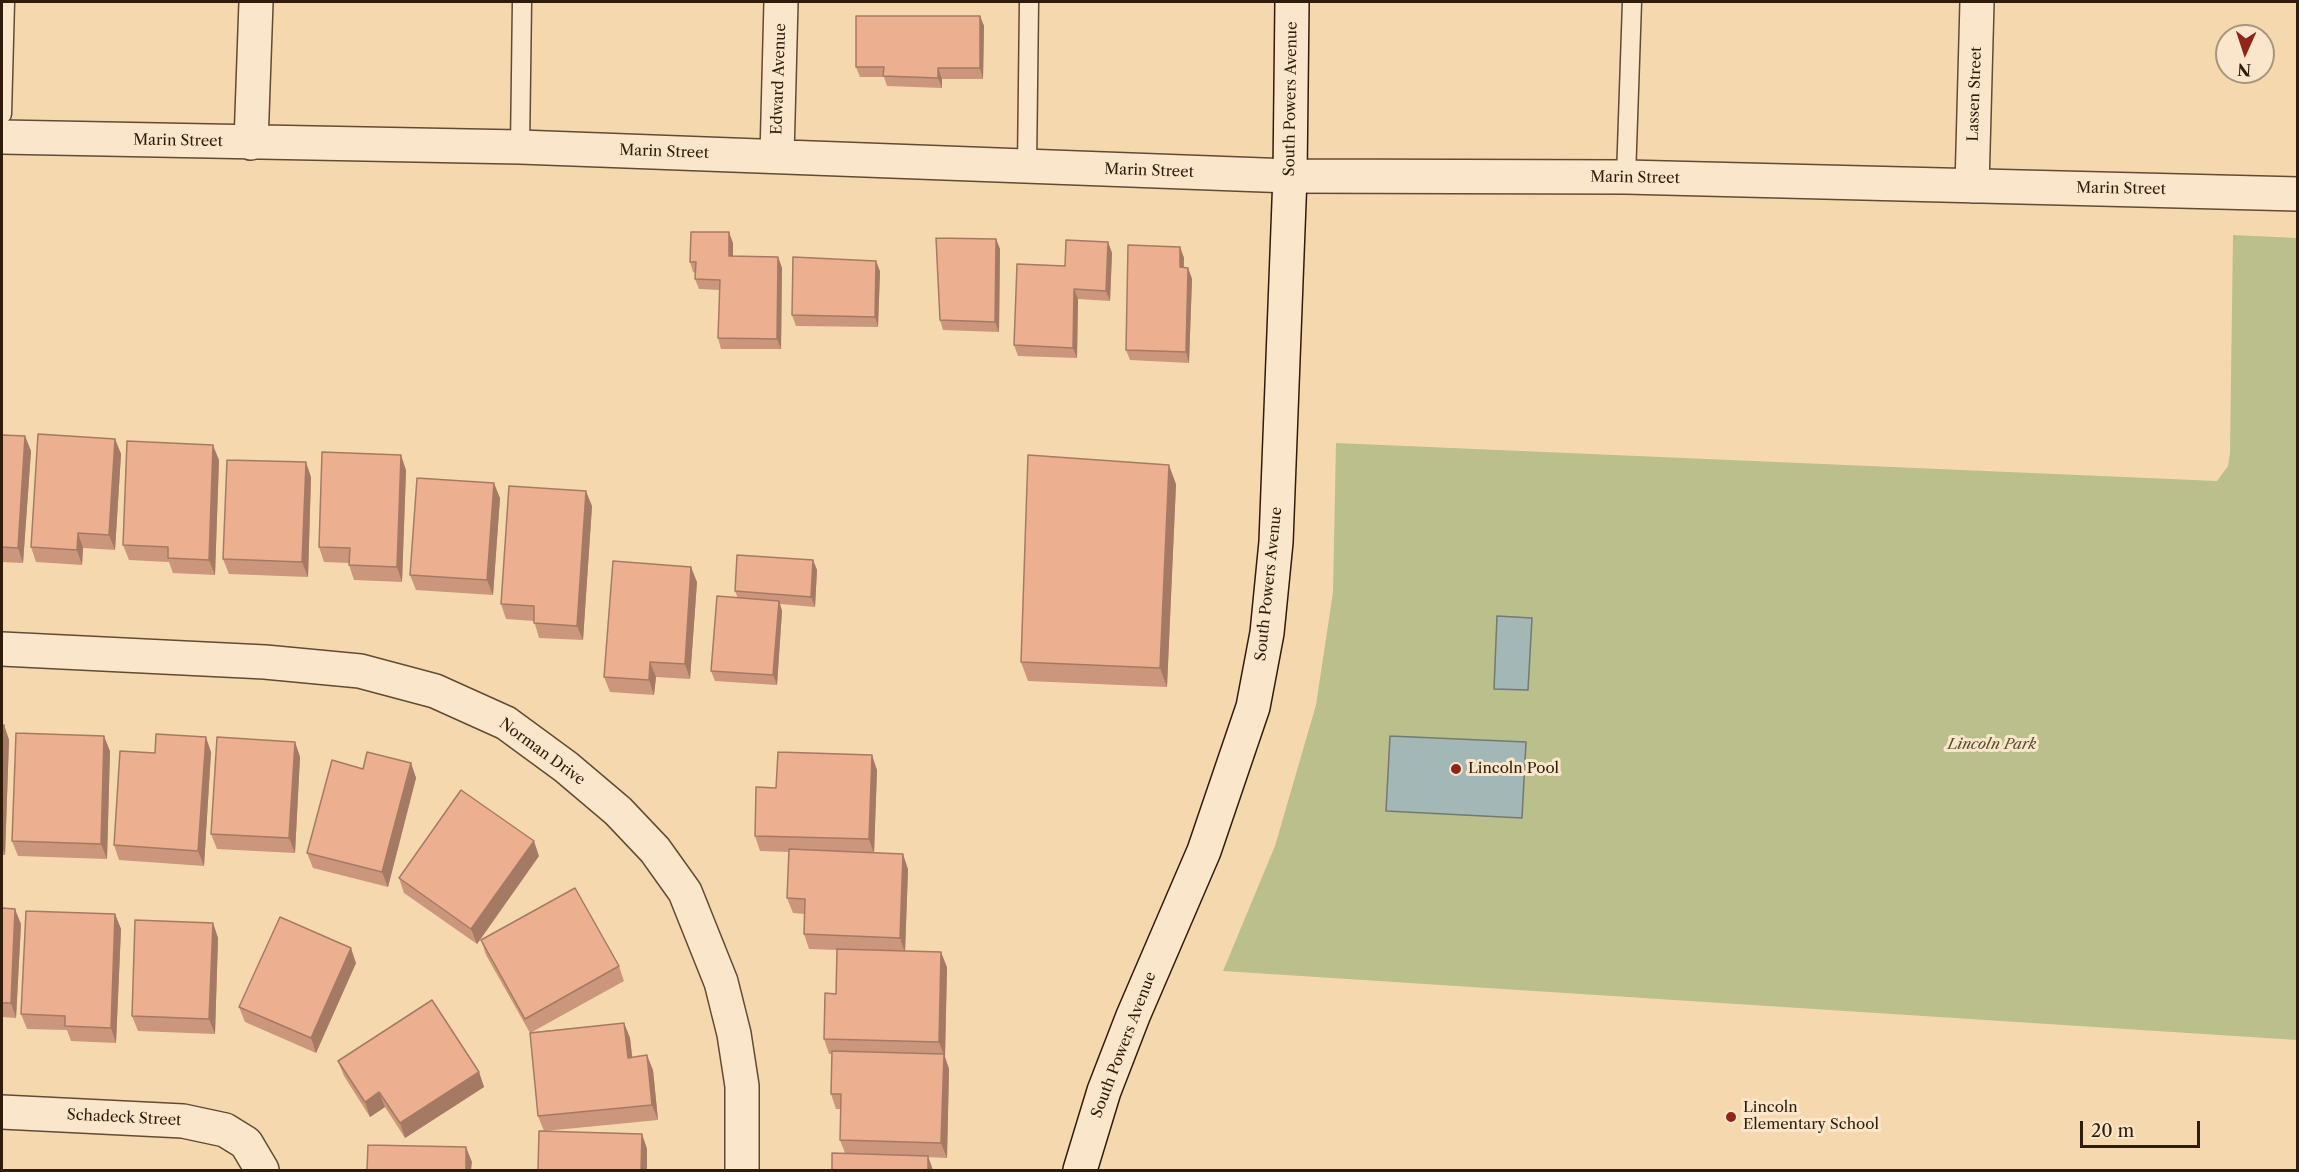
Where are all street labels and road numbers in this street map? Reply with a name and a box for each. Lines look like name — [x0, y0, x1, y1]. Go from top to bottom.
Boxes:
street label: South Powers Avenue — [1281, 21, 1301, 177]
street label: Edward Avenue — [768, 23, 790, 135]
street label: Lassen Street — [1964, 46, 1986, 142]
street label: Marin Street — [133, 131, 223, 151]
street label: Marin Street — [619, 141, 709, 163]
street label: Marin Street — [1104, 160, 1194, 182]
street label: Marin Street — [1590, 168, 1680, 188]
street label: Marin Street — [2076, 179, 2166, 199]
street label: South Powers Avenue — [1252, 506, 1286, 662]
street label: Norman Drive — [496, 715, 588, 789]
street label: South Powers Avenue — [1088, 969, 1160, 1121]
street label: Schadeck Street — [66, 1106, 182, 1130]

